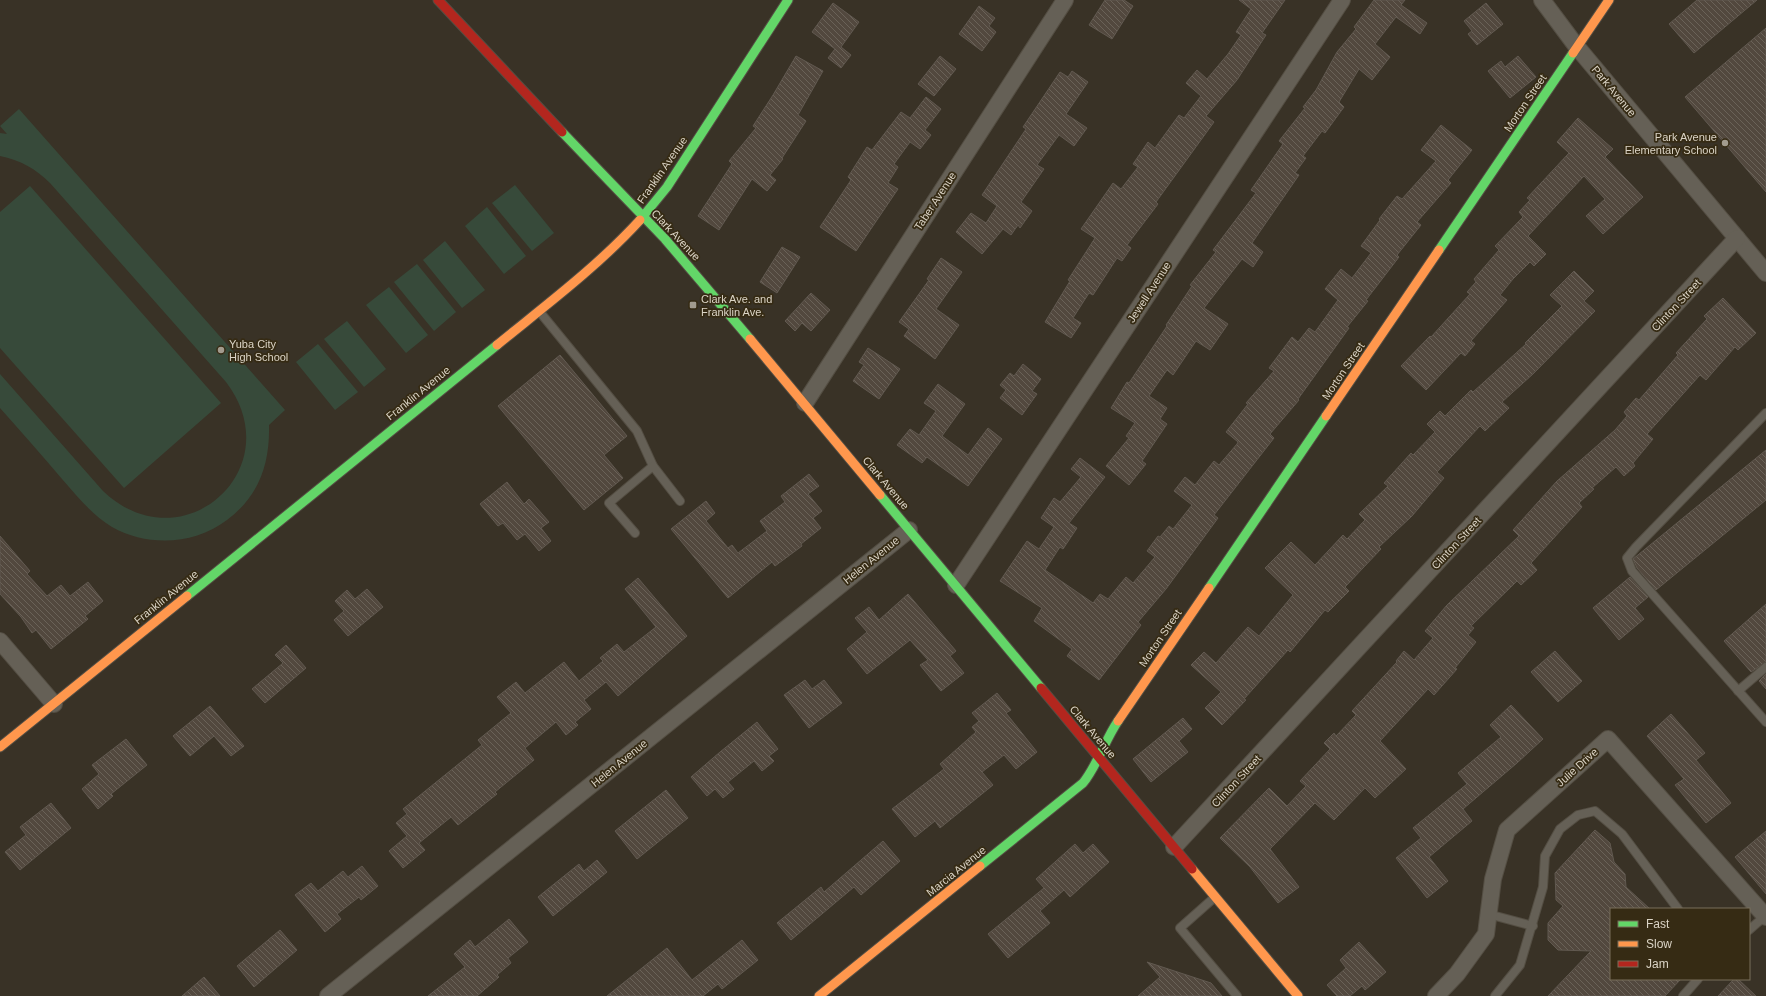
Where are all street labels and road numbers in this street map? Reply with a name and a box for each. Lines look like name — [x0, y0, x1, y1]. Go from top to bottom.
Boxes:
street label: Park Avenue — [1589, 63, 1639, 119]
street label: Morton Street — [1501, 72, 1549, 134]
street label: Franklin Avenue — [635, 134, 689, 206]
street label: Taber Avenue — [912, 170, 958, 232]
street label: Clark Avenue — [649, 207, 703, 263]
street label: Jewell Avenue — [1125, 259, 1173, 325]
street label: Clinton Street — [1649, 277, 1703, 333]
street label: Morton Street — [1319, 340, 1367, 402]
street label: Franklin Avenue — [384, 364, 452, 422]
street label: Clark Avenue — [860, 454, 912, 512]
street label: Clinton Street — [1429, 515, 1483, 571]
street label: Helen Avenue — [841, 534, 901, 586]
street label: Franklin Avenue — [132, 568, 200, 626]
street label: Morton Street — [1136, 607, 1184, 669]
street label: Clark Avenue — [1067, 703, 1119, 761]
street label: Helen Avenue — [589, 737, 649, 789]
street label: Julie Drive — [1554, 745, 1600, 789]
street label: Clinton Street — [1209, 753, 1263, 809]
street label: Marcia Avenue — [924, 843, 988, 899]

